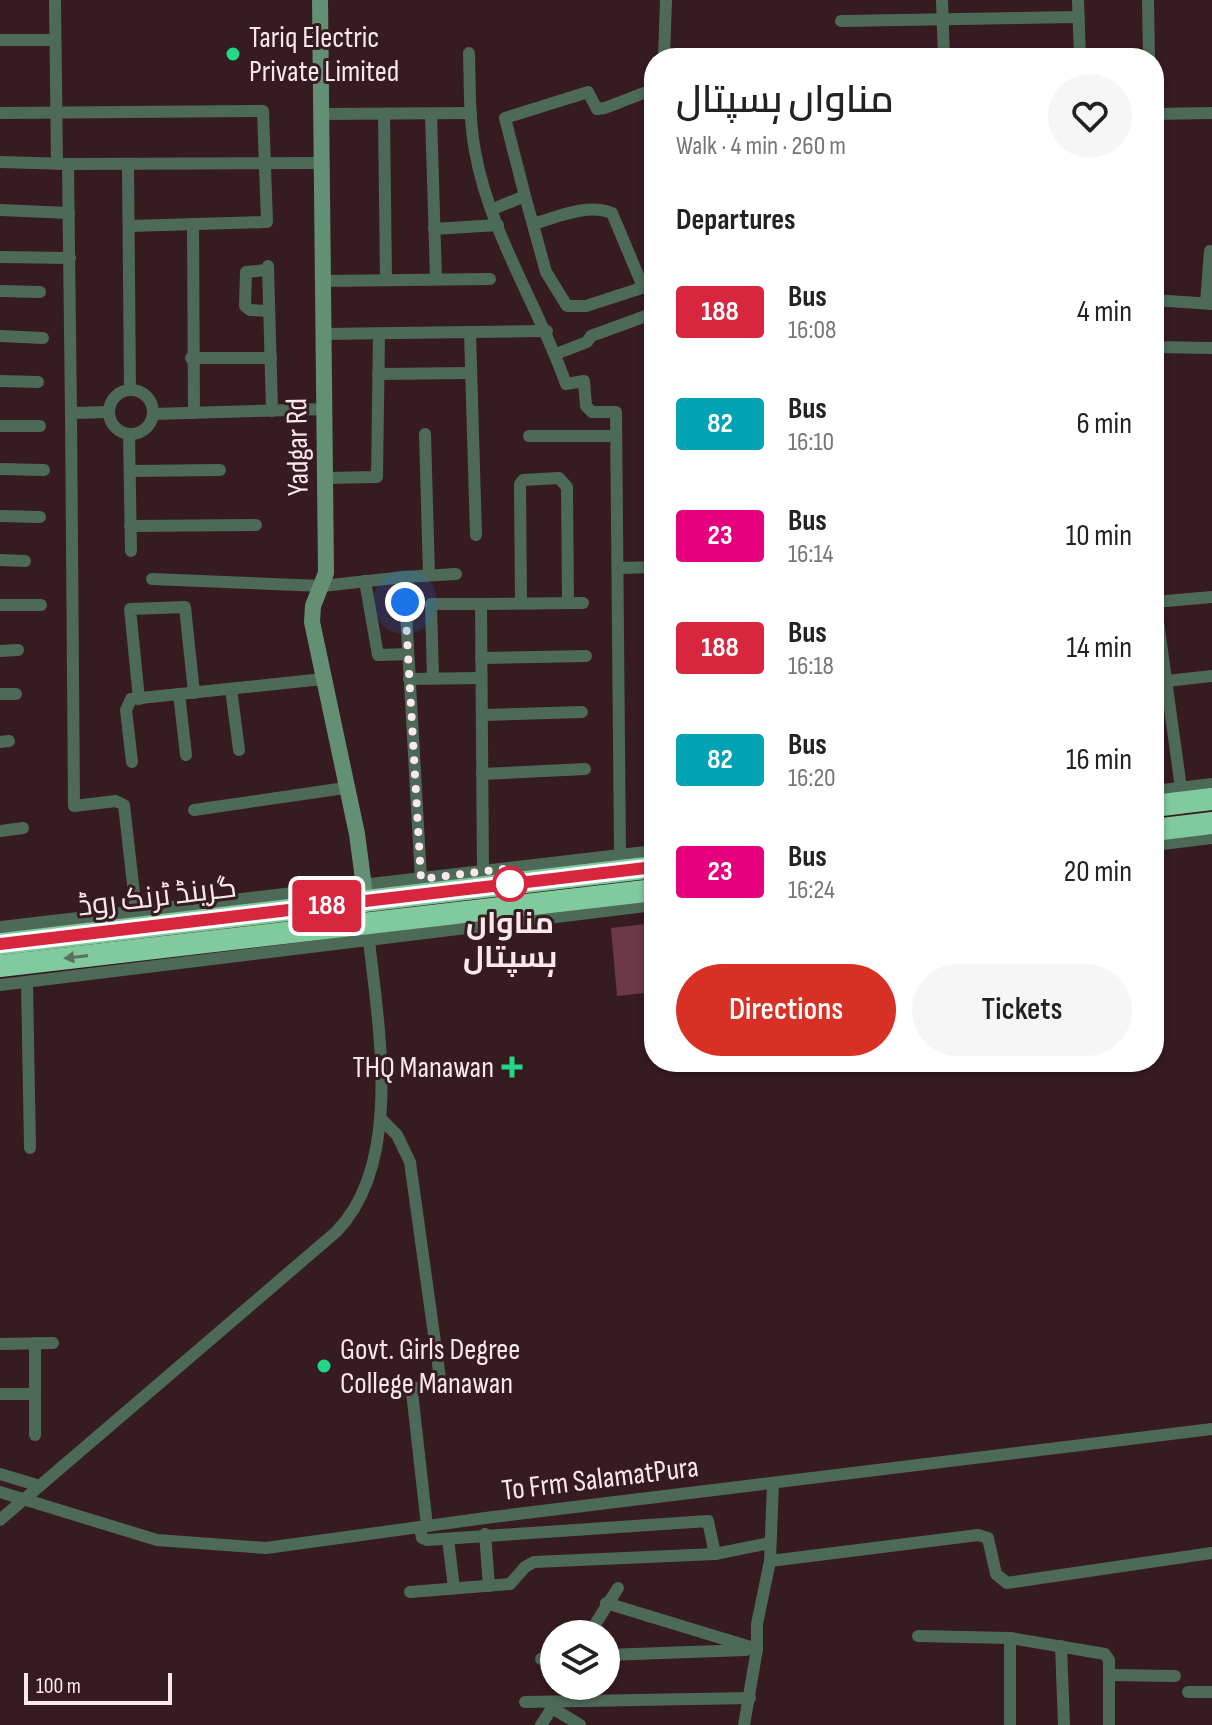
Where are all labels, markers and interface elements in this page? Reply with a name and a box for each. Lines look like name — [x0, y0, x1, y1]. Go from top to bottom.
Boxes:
place label: Tariq Electric Private Limited — [249, 20, 399, 90]
marker: Tariq Electric Private Limited — [224, 45, 242, 63]
button: heart — [1048, 74, 1132, 158]
text: مناواں ہسپتال — [676, 78, 894, 123]
text: Walk · 4 min · 260 m — [676, 131, 846, 162]
text: Departures — [676, 202, 796, 238]
text: Bus — [788, 279, 827, 315]
text: 4 min — [1077, 294, 1132, 330]
text: 188 — [701, 295, 739, 328]
text: 16:08 — [788, 315, 836, 346]
text: Bus — [788, 391, 827, 427]
street label: Yadgar Rd — [279, 398, 317, 496]
text: 6 min — [1076, 406, 1132, 442]
text: 82 — [707, 407, 733, 440]
text: 16:10 — [788, 427, 834, 458]
text: Bus — [788, 503, 827, 539]
text: 10 min — [1066, 518, 1132, 554]
text: 23 — [708, 519, 732, 552]
text: 16:14 — [788, 539, 833, 570]
your location — [385, 582, 425, 622]
text: Bus — [788, 615, 827, 651]
text: 14 min — [1067, 630, 1132, 666]
text: 188 — [701, 631, 739, 664]
text: 16:18 — [788, 651, 834, 682]
text: Bus — [788, 727, 827, 763]
text: 16 min — [1066, 742, 1132, 778]
text: 82 — [707, 743, 733, 776]
text: 16:20 — [788, 763, 836, 794]
text: Bus — [788, 839, 827, 875]
text: 20 min — [1064, 854, 1132, 890]
text: 23 — [708, 855, 732, 888]
marker: مناواں ہسپتال — [493, 867, 527, 901]
street label: گرینڈ ٹرنک روڈ — [76, 869, 239, 925]
text: 16:24 — [788, 875, 835, 906]
line badge: 188 — [281, 880, 373, 932]
text: 188 — [308, 889, 346, 922]
place label: مناواں ہسپتال — [463, 906, 557, 977]
one-way arrow — [63, 951, 88, 964]
button: Directions — [676, 964, 896, 1056]
button: Tickets — [912, 964, 1132, 1056]
place label: THQ Manawan — [353, 1050, 494, 1086]
marker: THQ Manawan — [501, 1056, 523, 1078]
place label: Govt. Girls Degree College Manawan — [340, 1332, 520, 1402]
marker: Govt. Girls Degree College Manawan — [315, 1357, 333, 1375]
street label: To Frm SalamatPura — [500, 1449, 700, 1509]
map controls — [540, 1620, 620, 1700]
button: layers — [540, 1620, 620, 1700]
scale bar — [24, 1669, 172, 1705]
text: 100 m — [36, 1673, 81, 1700]

